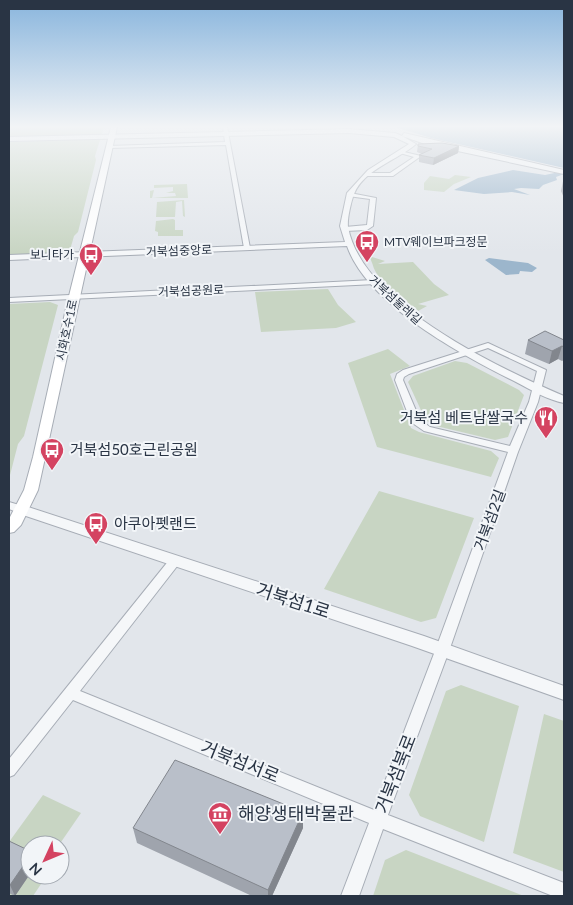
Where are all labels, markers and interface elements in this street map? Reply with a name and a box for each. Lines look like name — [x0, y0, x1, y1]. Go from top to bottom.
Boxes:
bus stop icon: MTV웨이브파크정문 — [354, 229, 380, 263]
place label: MTV웨이브파크정문 — [384, 234, 488, 249]
bus stop icon: 보니타가 — [78, 242, 104, 276]
street label: 거북섬중앙로 — [146, 242, 212, 259]
place label: 보니타가 — [30, 247, 74, 262]
street label: 거북섬둘레길 — [366, 272, 425, 327]
street label: 거북섬공원로 — [158, 282, 224, 299]
street label: 시화호수1로 — [53, 298, 80, 362]
restaurant icon: 거북섬 베트남쌀국수 — [533, 405, 559, 439]
place label: 거북섬 베트남쌀국수 — [400, 408, 528, 426]
bus stop icon: 거북섬50호근린공원 — [39, 437, 65, 471]
place label: 거북섬50호근린공원 — [70, 440, 198, 458]
street label: 거북섬2길 — [470, 487, 508, 553]
bus stop icon: 아쿠아펫랜드 — [83, 511, 109, 545]
place label: 아쿠아펫랜드 — [114, 514, 197, 532]
street label: 거북섬1로 — [253, 578, 333, 622]
street label: 거북섬북로 — [370, 731, 420, 816]
street label: 거북섬서로 — [198, 735, 283, 787]
museum icon: 해양생태박물관 — [207, 801, 233, 835]
place label: 해양생태박물관 — [238, 802, 354, 824]
north arrow — [20, 835, 70, 885]
text: N — [25, 860, 45, 879]

